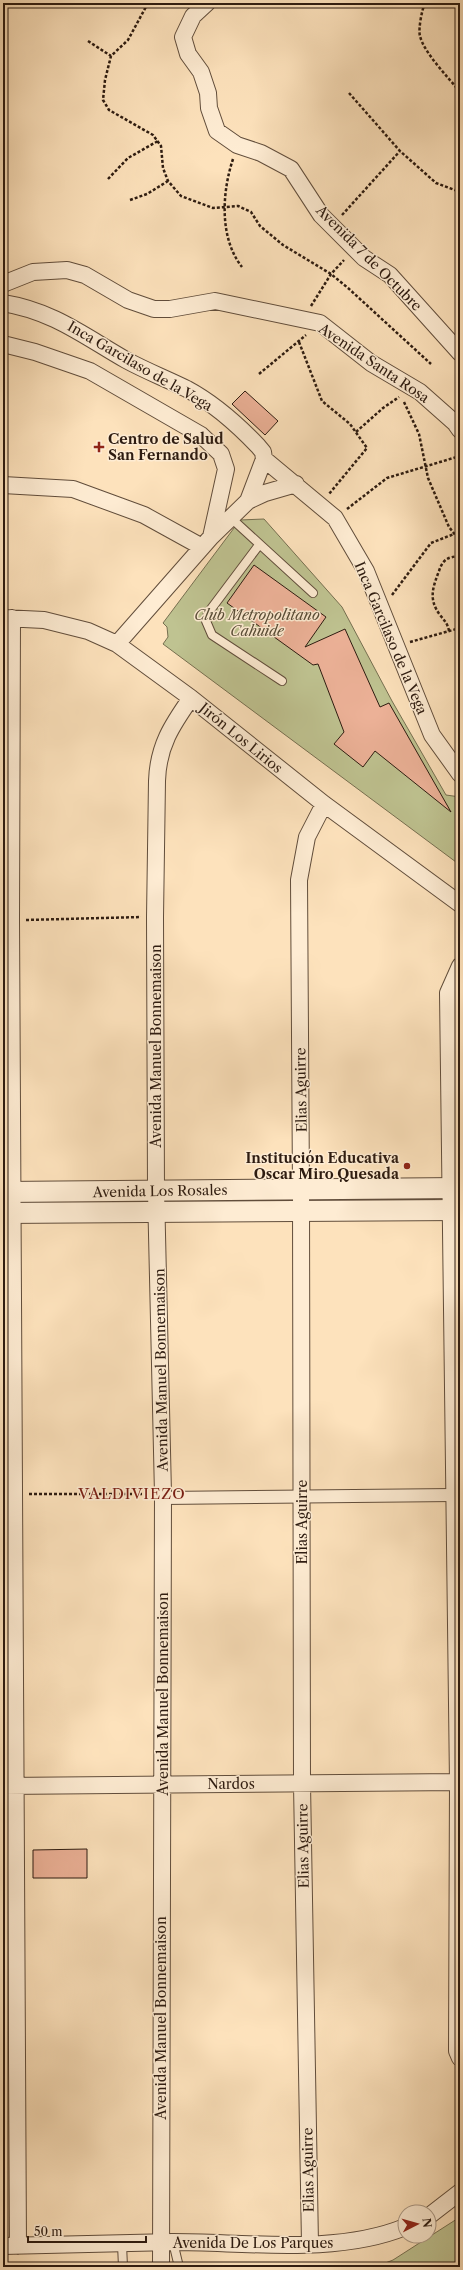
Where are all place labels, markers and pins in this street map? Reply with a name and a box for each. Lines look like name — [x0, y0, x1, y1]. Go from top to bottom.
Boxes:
place label: Centro de Salud San Fernando — [108, 430, 224, 464]
marker: Centro de Salud San Fernando — [93, 441, 105, 453]
place label: Institución Educativa Oscar Miro Quesada — [245, 1149, 400, 1183]
marker: Institución Educativa Oscar Miro Quesada — [402, 1161, 412, 1171]

